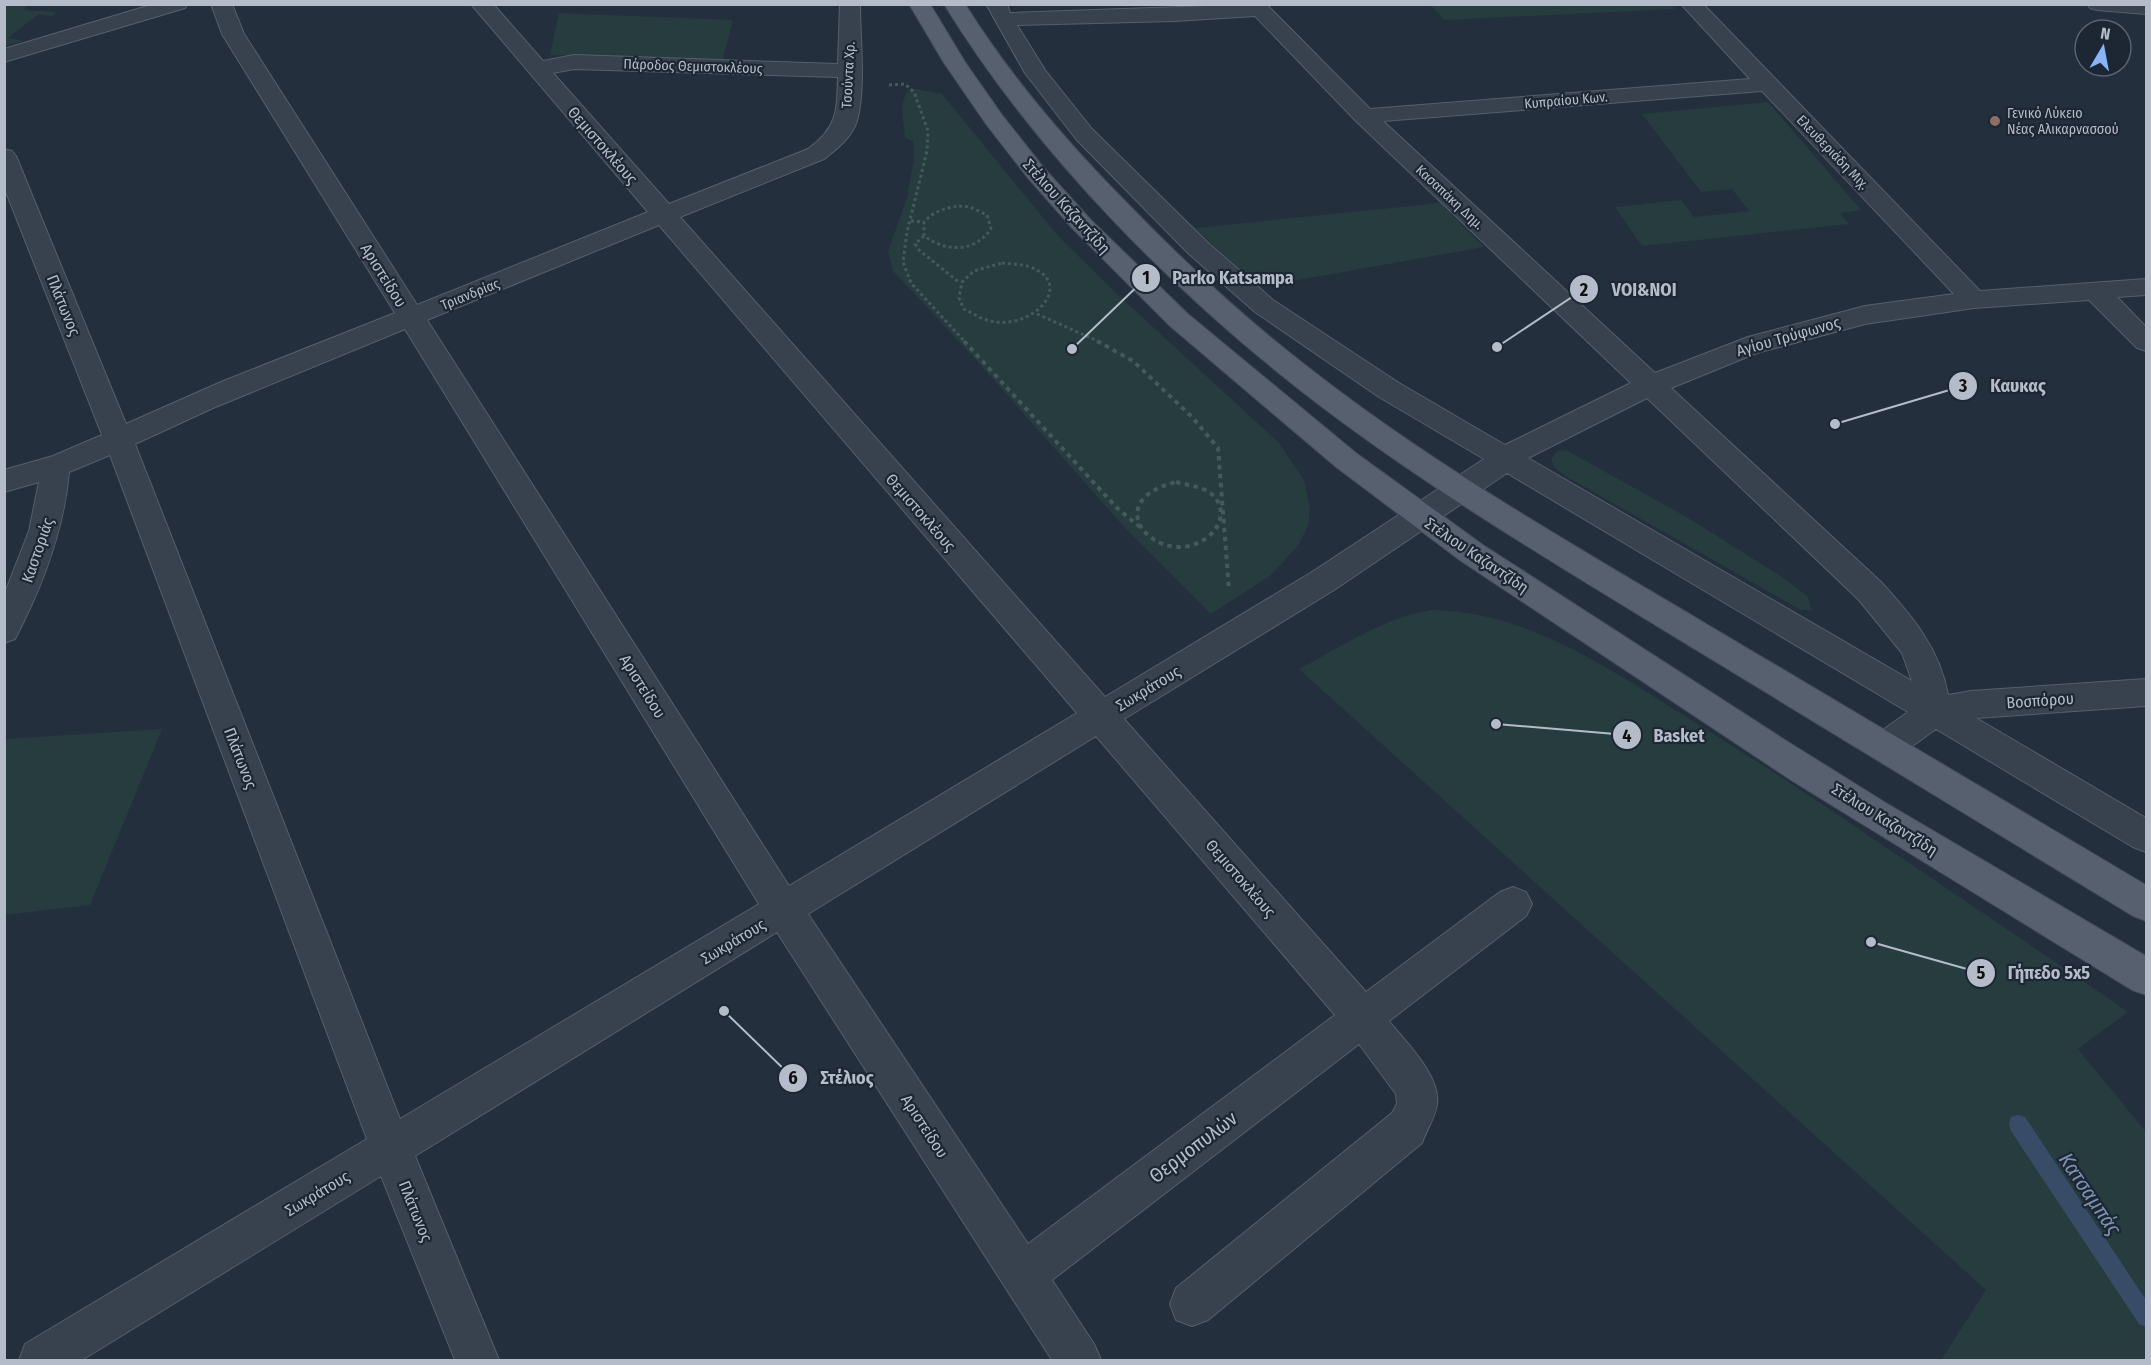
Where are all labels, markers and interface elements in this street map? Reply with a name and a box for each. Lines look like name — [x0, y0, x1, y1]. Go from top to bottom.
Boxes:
north arrow — [2073, 18, 2133, 78]
text: N — [2099, 24, 2112, 44]
street label: Τσούντα Χρ. — [838, 41, 859, 109]
street label: Πάροδος Θεμιστοκλέους — [623, 56, 763, 77]
street label: Κυπραίου Κων. — [1524, 88, 1608, 113]
street label: Θεμιστοκλέους — [564, 103, 642, 188]
place label: Γενικό Λύκειο Νέας Αλικαρνασσού — [2007, 105, 2119, 138]
street label: Ελευθεριάδη Μιχ. — [1793, 112, 1872, 193]
marker: Γενικό Λύκειο Νέας Αλικαρνασσού — [1988, 114, 2002, 128]
street label: Στέλιου Καζαντζίδη — [1019, 155, 1114, 258]
street label: Κασαπάκη Δημ. — [1412, 162, 1487, 233]
street label: Αριστείδου — [357, 240, 411, 311]
callout: Parko Katsampa — [1131, 260, 1306, 296]
text: 1 — [1142, 267, 1150, 289]
text: Parko Katsampa — [1172, 267, 1294, 289]
callout: VOI&NOI — [1569, 271, 1688, 307]
street label: Πλάτωνος — [43, 272, 84, 339]
street label: Τριανδρίας — [438, 275, 502, 314]
text: 2 — [1579, 279, 1588, 301]
text: VOI&NOI — [1611, 279, 1676, 301]
street label: Αγίου Τρύφωνος — [1734, 313, 1842, 360]
callout: Καυκας — [1948, 368, 2057, 404]
text: 3 — [1958, 375, 1968, 397]
text: Καυκας — [1990, 375, 2046, 397]
street label: Θεμιστοκλέους — [882, 470, 960, 555]
street label: Στέλιου Καζαντζίδη — [1421, 514, 1532, 597]
street label: Καστοριάς — [18, 515, 58, 585]
street label: Αριστείδου — [616, 651, 670, 722]
street label: Σωκράτους — [1113, 662, 1184, 715]
street label: Βοσπόρου — [2006, 689, 2074, 712]
callout: Basket — [1612, 717, 1717, 753]
street label: Πλάτωνος — [220, 725, 261, 792]
text: 4 — [1622, 725, 1632, 747]
text: Basket — [1653, 725, 1705, 747]
street label: Στέλιου Καζαντζίδη — [1828, 779, 1941, 860]
street label: Θεμιστοκλέους — [1202, 836, 1280, 921]
street label: Σωκράτους — [698, 915, 769, 968]
callout: Γήπεδο 5x5 — [1966, 955, 2102, 991]
text: 5 — [1977, 962, 1986, 984]
text: Γήπεδο 5x5 — [2008, 962, 2090, 984]
callout: Στέλιος — [778, 1060, 886, 1096]
text: 6 — [788, 1067, 798, 1089]
text: Στέλιος — [820, 1067, 874, 1089]
street label: Αριστείδου — [897, 1091, 952, 1161]
street label: Θερμοπυλών — [1144, 1106, 1242, 1188]
water label: Κατσαμπάς — [2053, 1148, 2128, 1241]
street label: Σωκράτους — [282, 1167, 353, 1220]
street label: Πλάτωνος — [395, 1178, 436, 1245]

